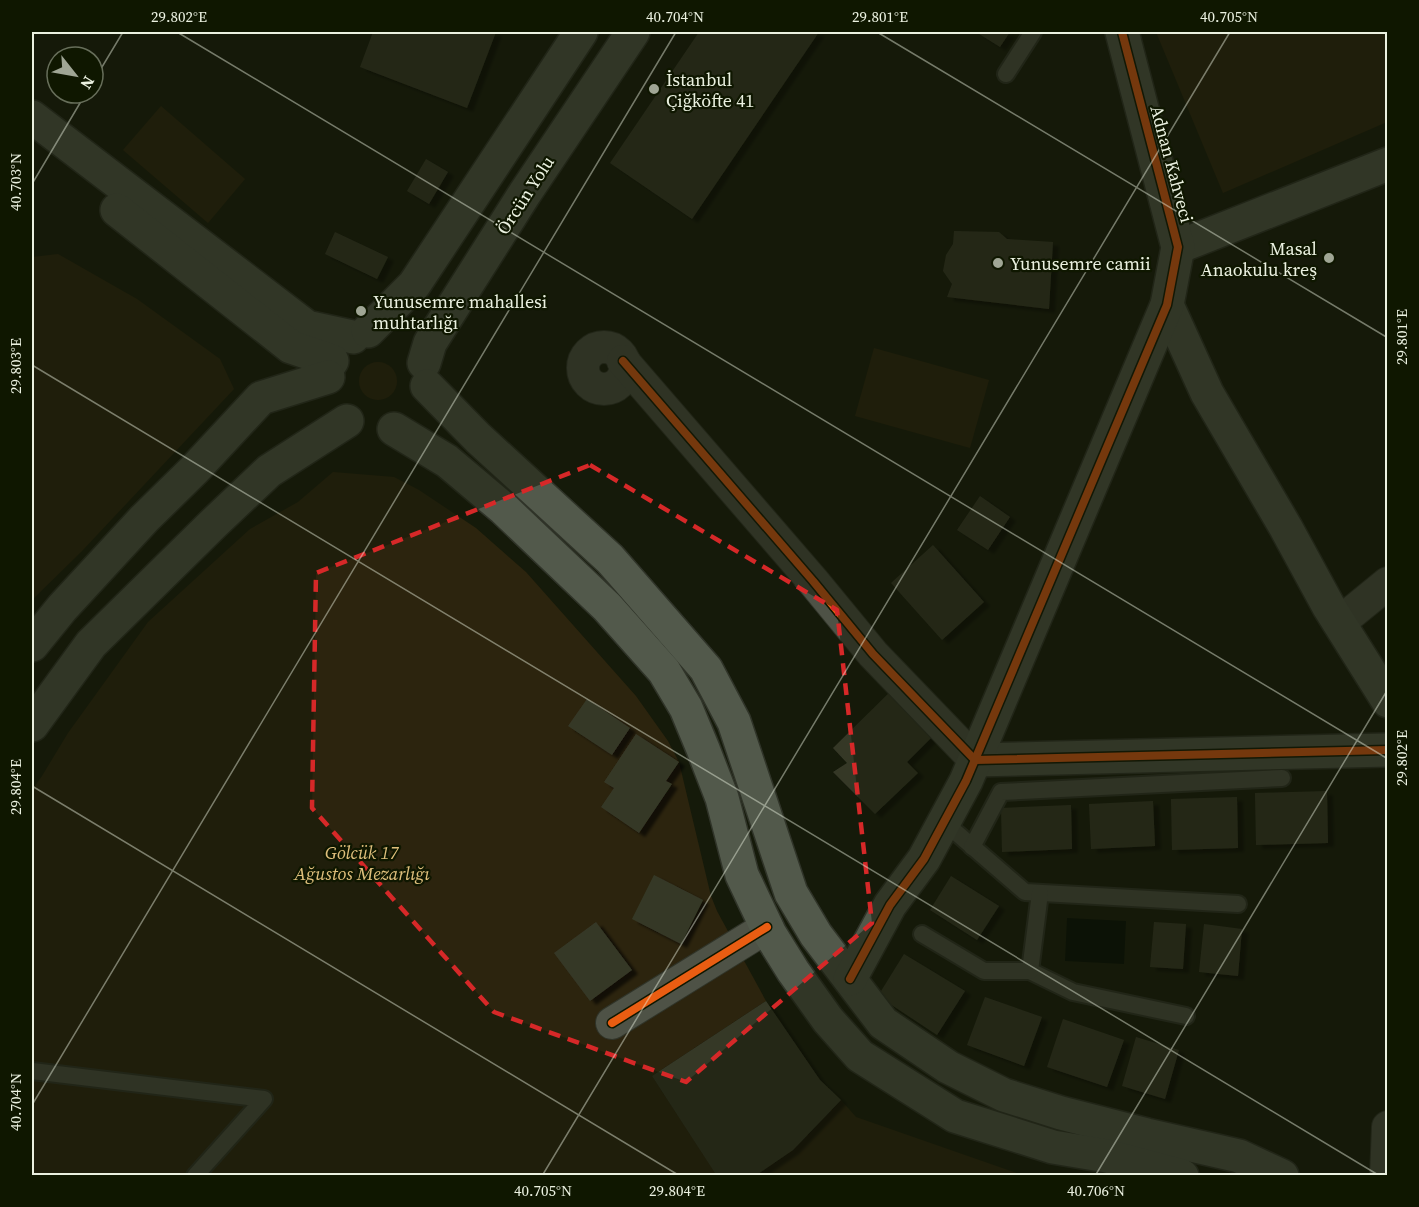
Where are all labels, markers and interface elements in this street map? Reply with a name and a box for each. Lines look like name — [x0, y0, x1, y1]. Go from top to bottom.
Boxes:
text: 29.802°E — [151, 6, 207, 27]
text: 40.704°N — [646, 6, 704, 27]
text: 29.801°E — [852, 6, 908, 27]
text: 40.705°N — [1200, 6, 1258, 27]
north arrow — [45, 45, 105, 105]
place label: İstanbul Çiğköfte 41 — [666, 67, 754, 113]
text: N — [75, 72, 100, 94]
marker: İstanbul Çiğköfte 41 — [647, 82, 661, 96]
street label: Adnan Kahveci — [1144, 103, 1200, 225]
street label: Örcün Yolu — [490, 151, 560, 239]
text: 40.703°N — [5, 153, 26, 211]
place label: Masal Anaokulu kreş — [1201, 236, 1317, 282]
place label: Yunusemre camii — [1010, 251, 1151, 276]
marker: Masal Anaokulu kreş — [1322, 251, 1336, 265]
marker: Yunusemre camii — [991, 256, 1005, 270]
place label: Yunusemre mahallesi muhtarlığı — [373, 289, 547, 335]
marker: Yunusemre mahallesi muhtarlığı — [354, 304, 368, 318]
text: 29.801°E — [1391, 309, 1412, 365]
text: 29.803°E — [5, 338, 26, 394]
text: 29.802°E — [1391, 730, 1412, 786]
text: 29.804°E — [5, 759, 26, 815]
park label: Gölcük 17 Ağustos Mezarlığı — [293, 840, 430, 886]
text: 40.704°N — [5, 1073, 26, 1131]
text: 40.705°N — [514, 1180, 572, 1201]
text: 29.804°E — [649, 1180, 705, 1201]
text: 40.706°N — [1067, 1180, 1125, 1201]

